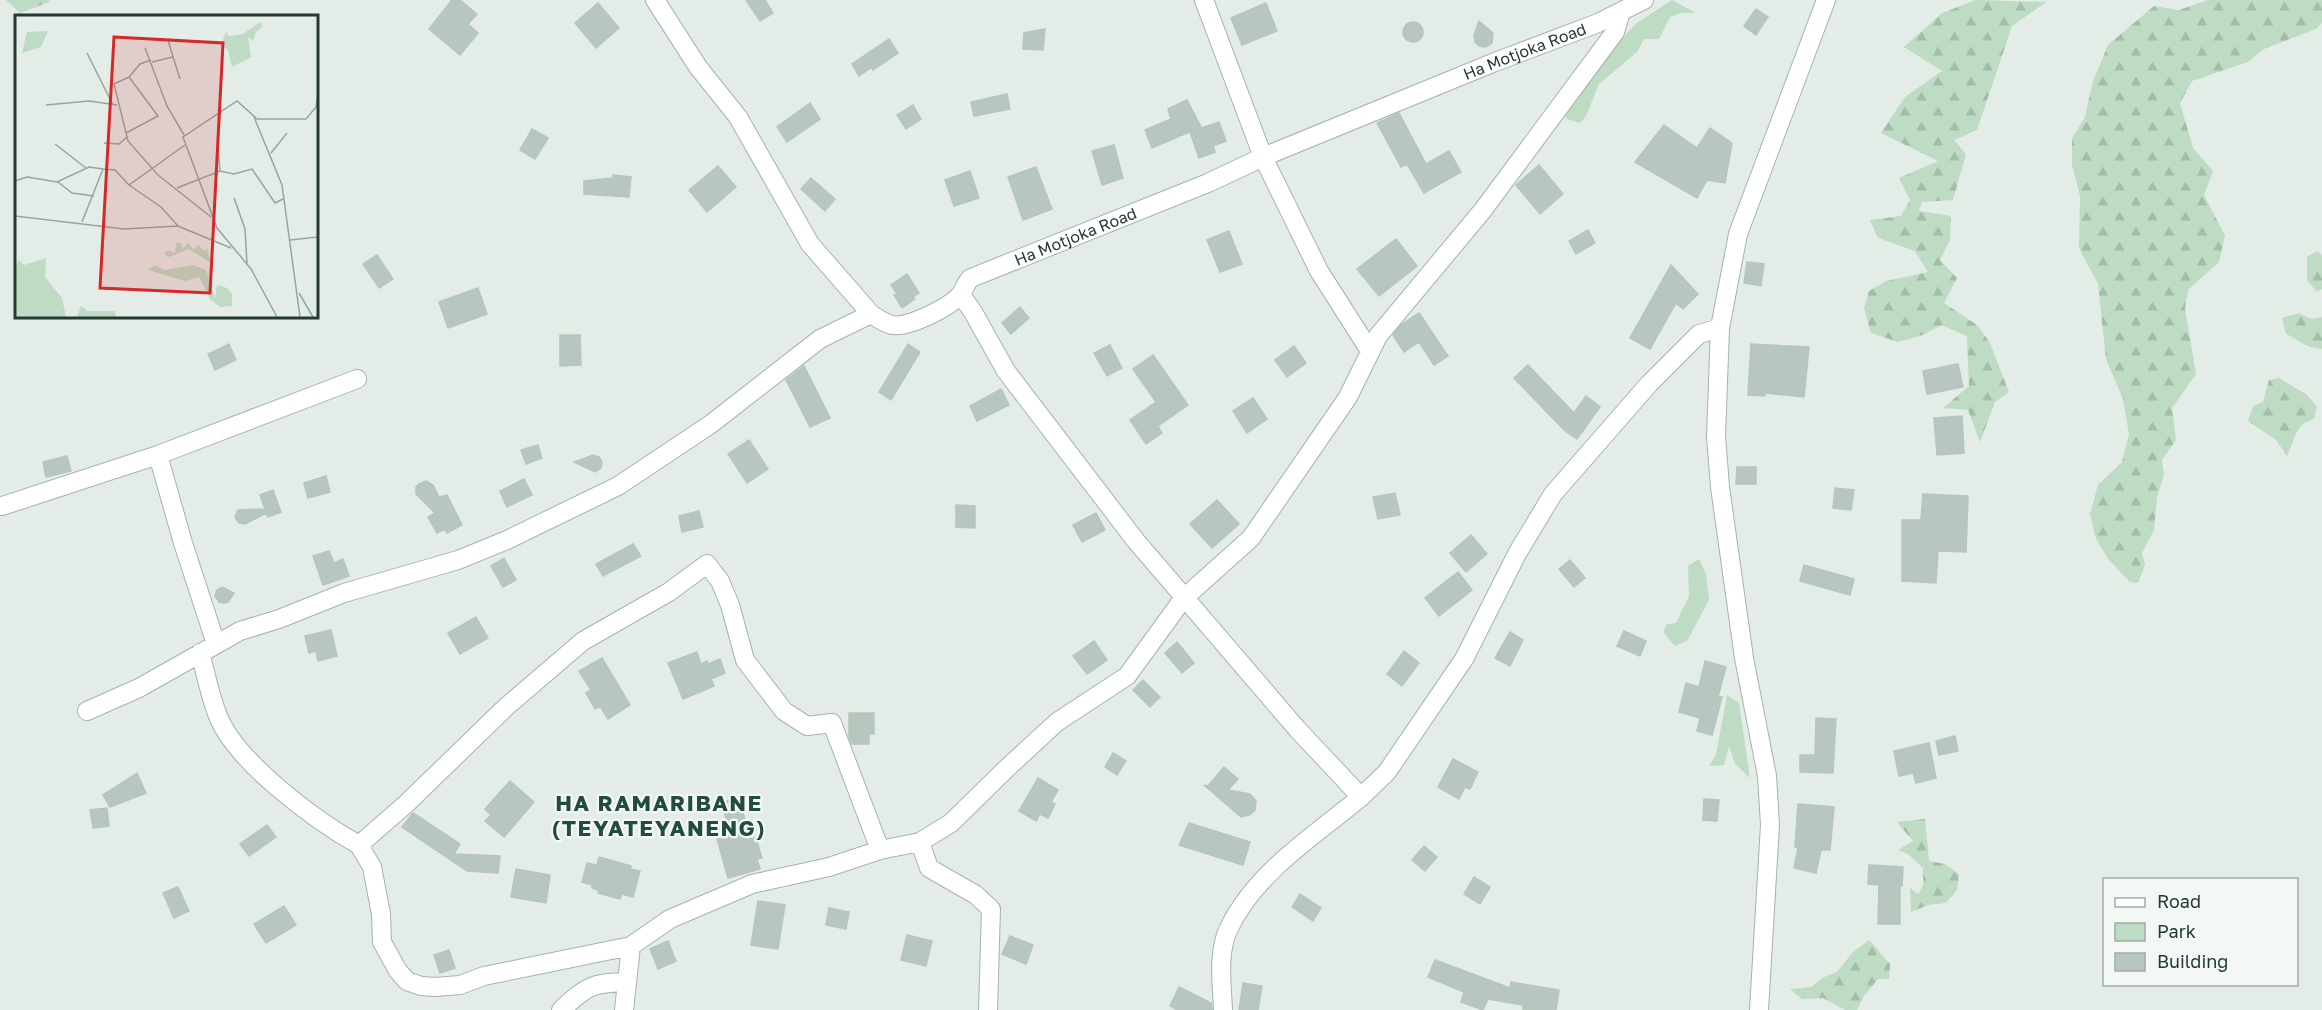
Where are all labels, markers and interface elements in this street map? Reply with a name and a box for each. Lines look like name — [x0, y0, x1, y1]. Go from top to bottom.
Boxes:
inset map — [15, 15, 318, 318]
street label: Ha Motjoka Road — [1460, 18, 1589, 84]
street label: Ha Motjoka Road — [1011, 203, 1139, 270]
district label: HA RAMARIBANE (TEYATEYANENG) — [552, 789, 766, 841]
legend — [2103, 878, 2298, 986]
text: Road — [2157, 890, 2201, 912]
text: Park — [2157, 920, 2196, 942]
text: Building — [2157, 950, 2228, 972]

